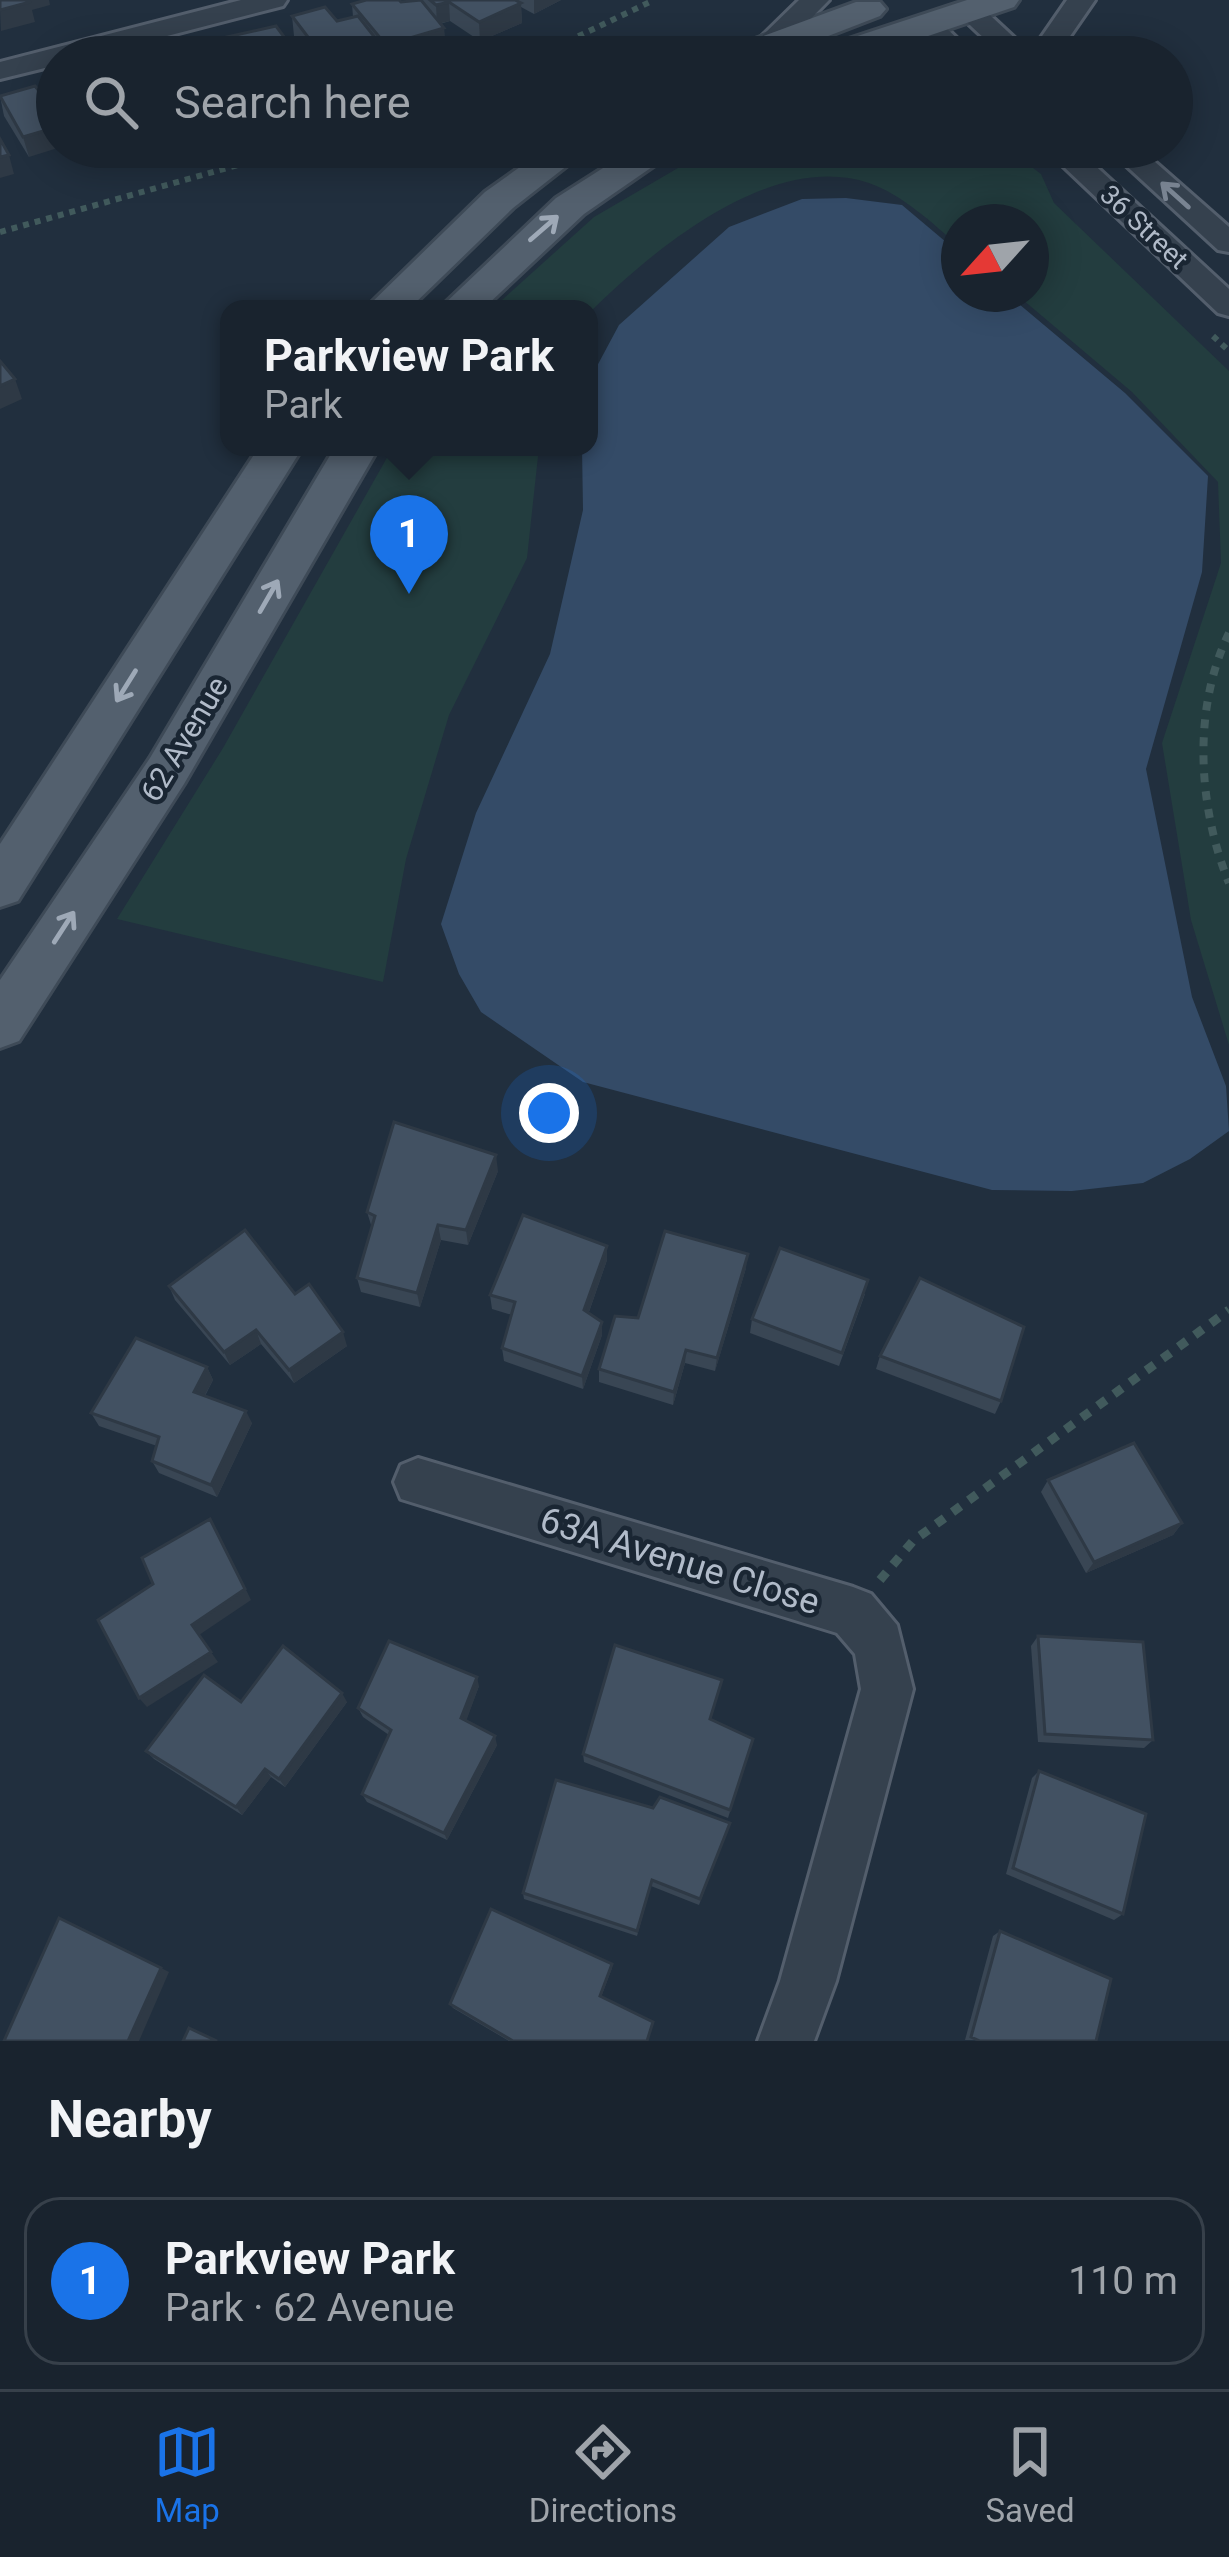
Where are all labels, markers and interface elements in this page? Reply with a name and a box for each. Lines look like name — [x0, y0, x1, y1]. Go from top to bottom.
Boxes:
search box — [36, 36, 1193, 168]
icon: search — [78, 69, 144, 135]
text: Search here — [174, 76, 411, 129]
street label: 36 Street — [1093, 178, 1195, 276]
one-way arrow — [1160, 182, 1191, 209]
north arrow — [941, 204, 1049, 312]
one-way arrow — [528, 215, 558, 243]
popup — [220, 300, 598, 456]
text: Parkview Park — [264, 329, 554, 382]
text: Park — [264, 382, 343, 428]
pin: 1 — [370, 495, 448, 594]
one-way arrow — [258, 579, 282, 614]
one-way arrow — [114, 668, 138, 702]
street label: 62 Avenue — [133, 670, 235, 808]
one-way arrow — [52, 911, 77, 945]
your location — [519, 1083, 579, 1143]
street label: 63A Avenue Close — [535, 1499, 825, 1623]
text: Nearby — [48, 2090, 212, 2149]
text: Parkview Park — [165, 2232, 455, 2285]
text: 1 — [79, 2258, 101, 2304]
text: 110 m — [1068, 2258, 1178, 2304]
text: Park · 62 Avenue — [165, 2285, 454, 2331]
tab: Map — [154, 2419, 220, 2530]
tab: Directions — [529, 2419, 677, 2530]
tab: Saved — [986, 2419, 1075, 2530]

